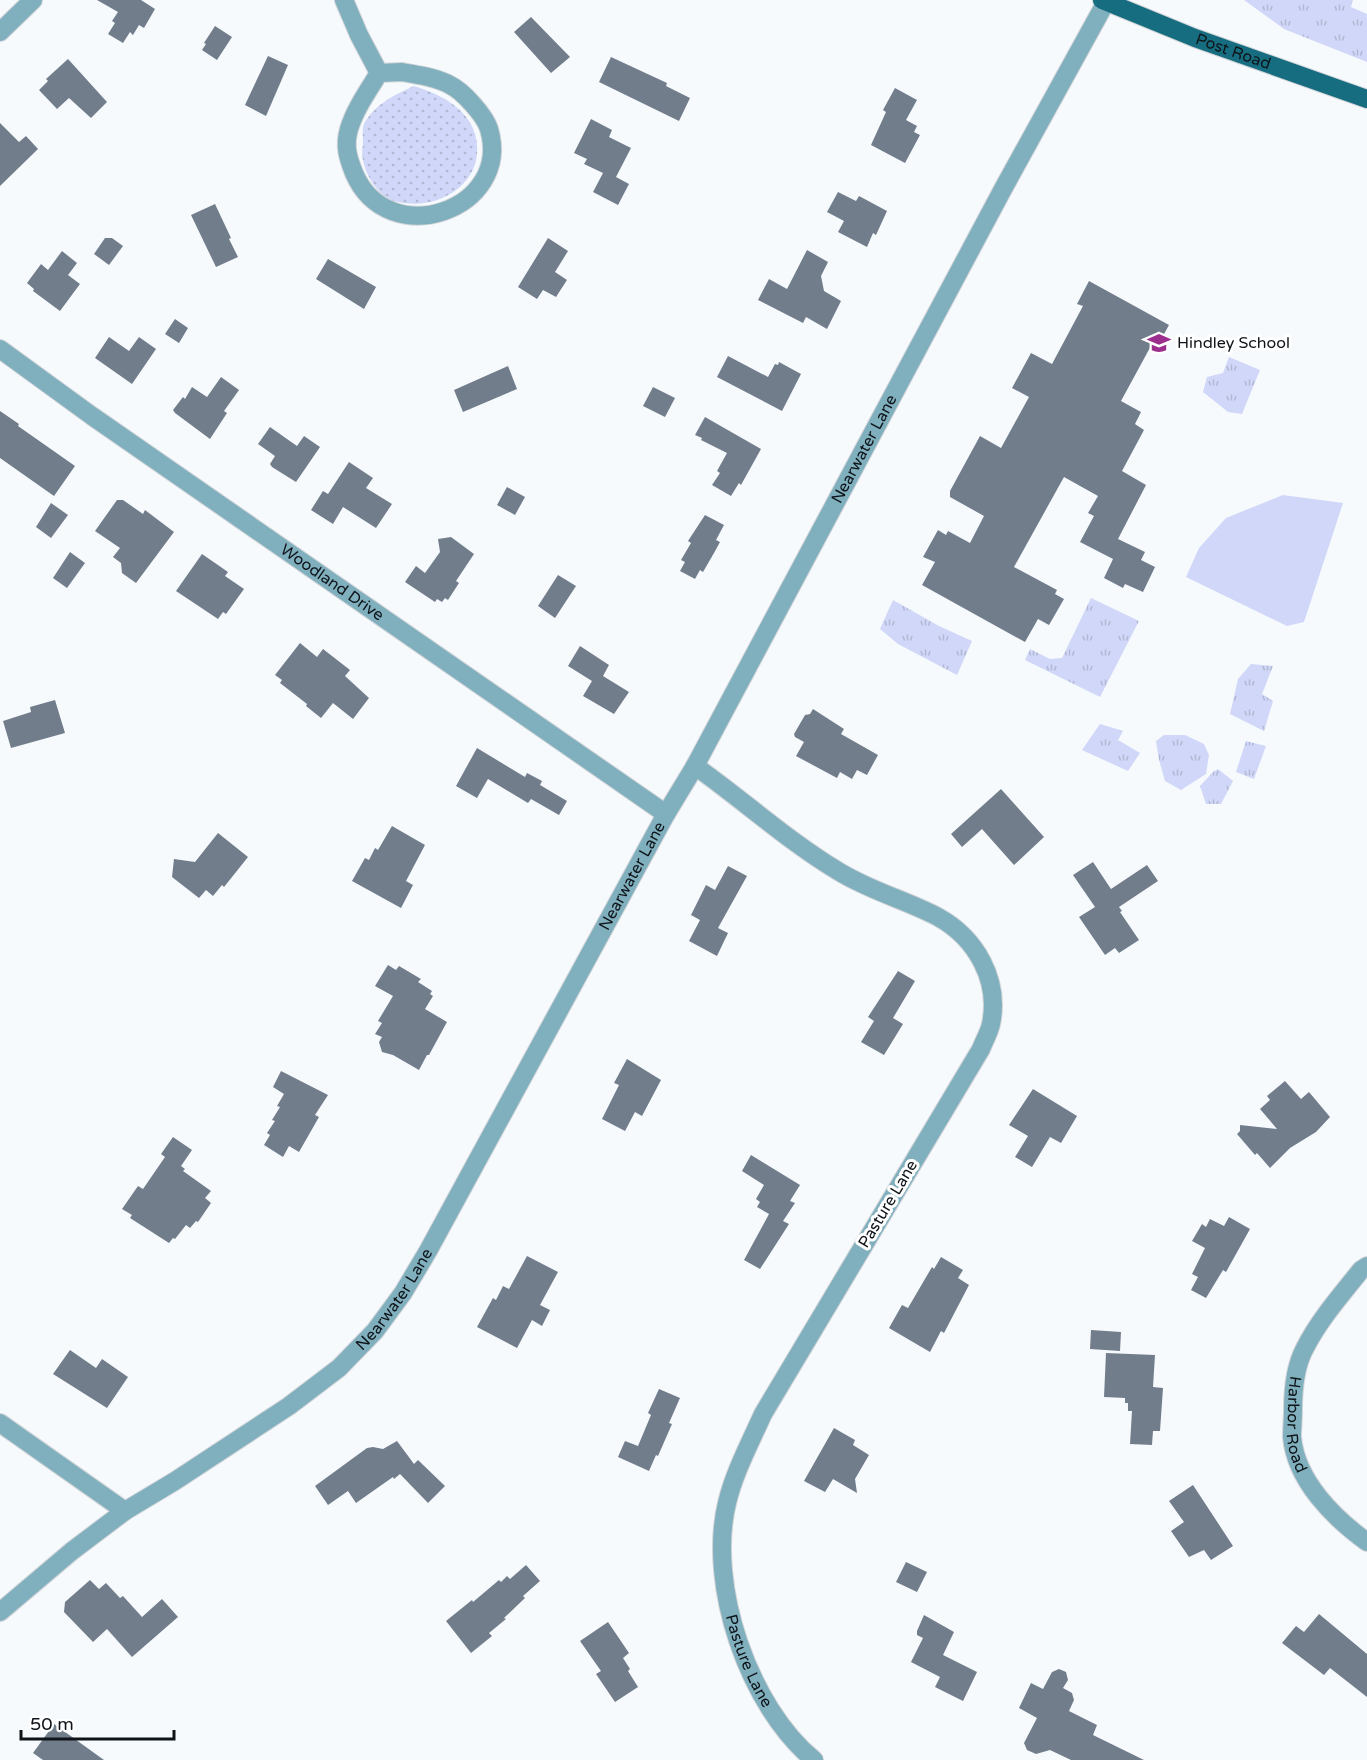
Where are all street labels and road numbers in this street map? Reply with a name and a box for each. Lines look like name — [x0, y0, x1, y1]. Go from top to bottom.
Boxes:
street label: Post Road — [1193, 29, 1274, 74]
street label: Nearwater Lane — [827, 391, 901, 507]
street label: Woodland Drive — [276, 540, 388, 625]
street label: Nearwater Lane — [595, 818, 670, 934]
street label: Pasture Lane — [854, 1156, 922, 1252]
street label: Nearwater Lane — [352, 1245, 437, 1355]
street label: Harbor Road — [1282, 1375, 1311, 1476]
street label: Pasture Lane — [721, 1612, 777, 1711]

